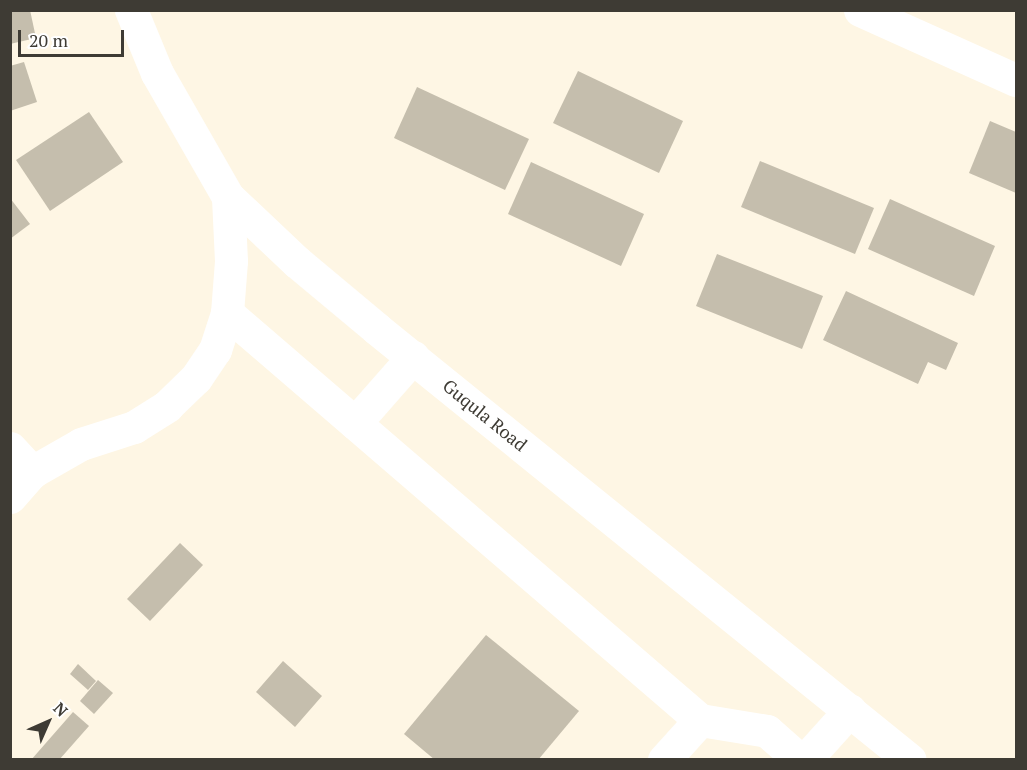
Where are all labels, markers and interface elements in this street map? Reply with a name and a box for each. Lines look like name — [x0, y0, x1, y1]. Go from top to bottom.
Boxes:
scale bar — [21, 18, 128, 56]
text: 20 m — [29, 28, 68, 52]
street label: Guqula Road — [439, 375, 531, 455]
north arrow — [18, 692, 78, 752]
text: N — [49, 697, 73, 721]

